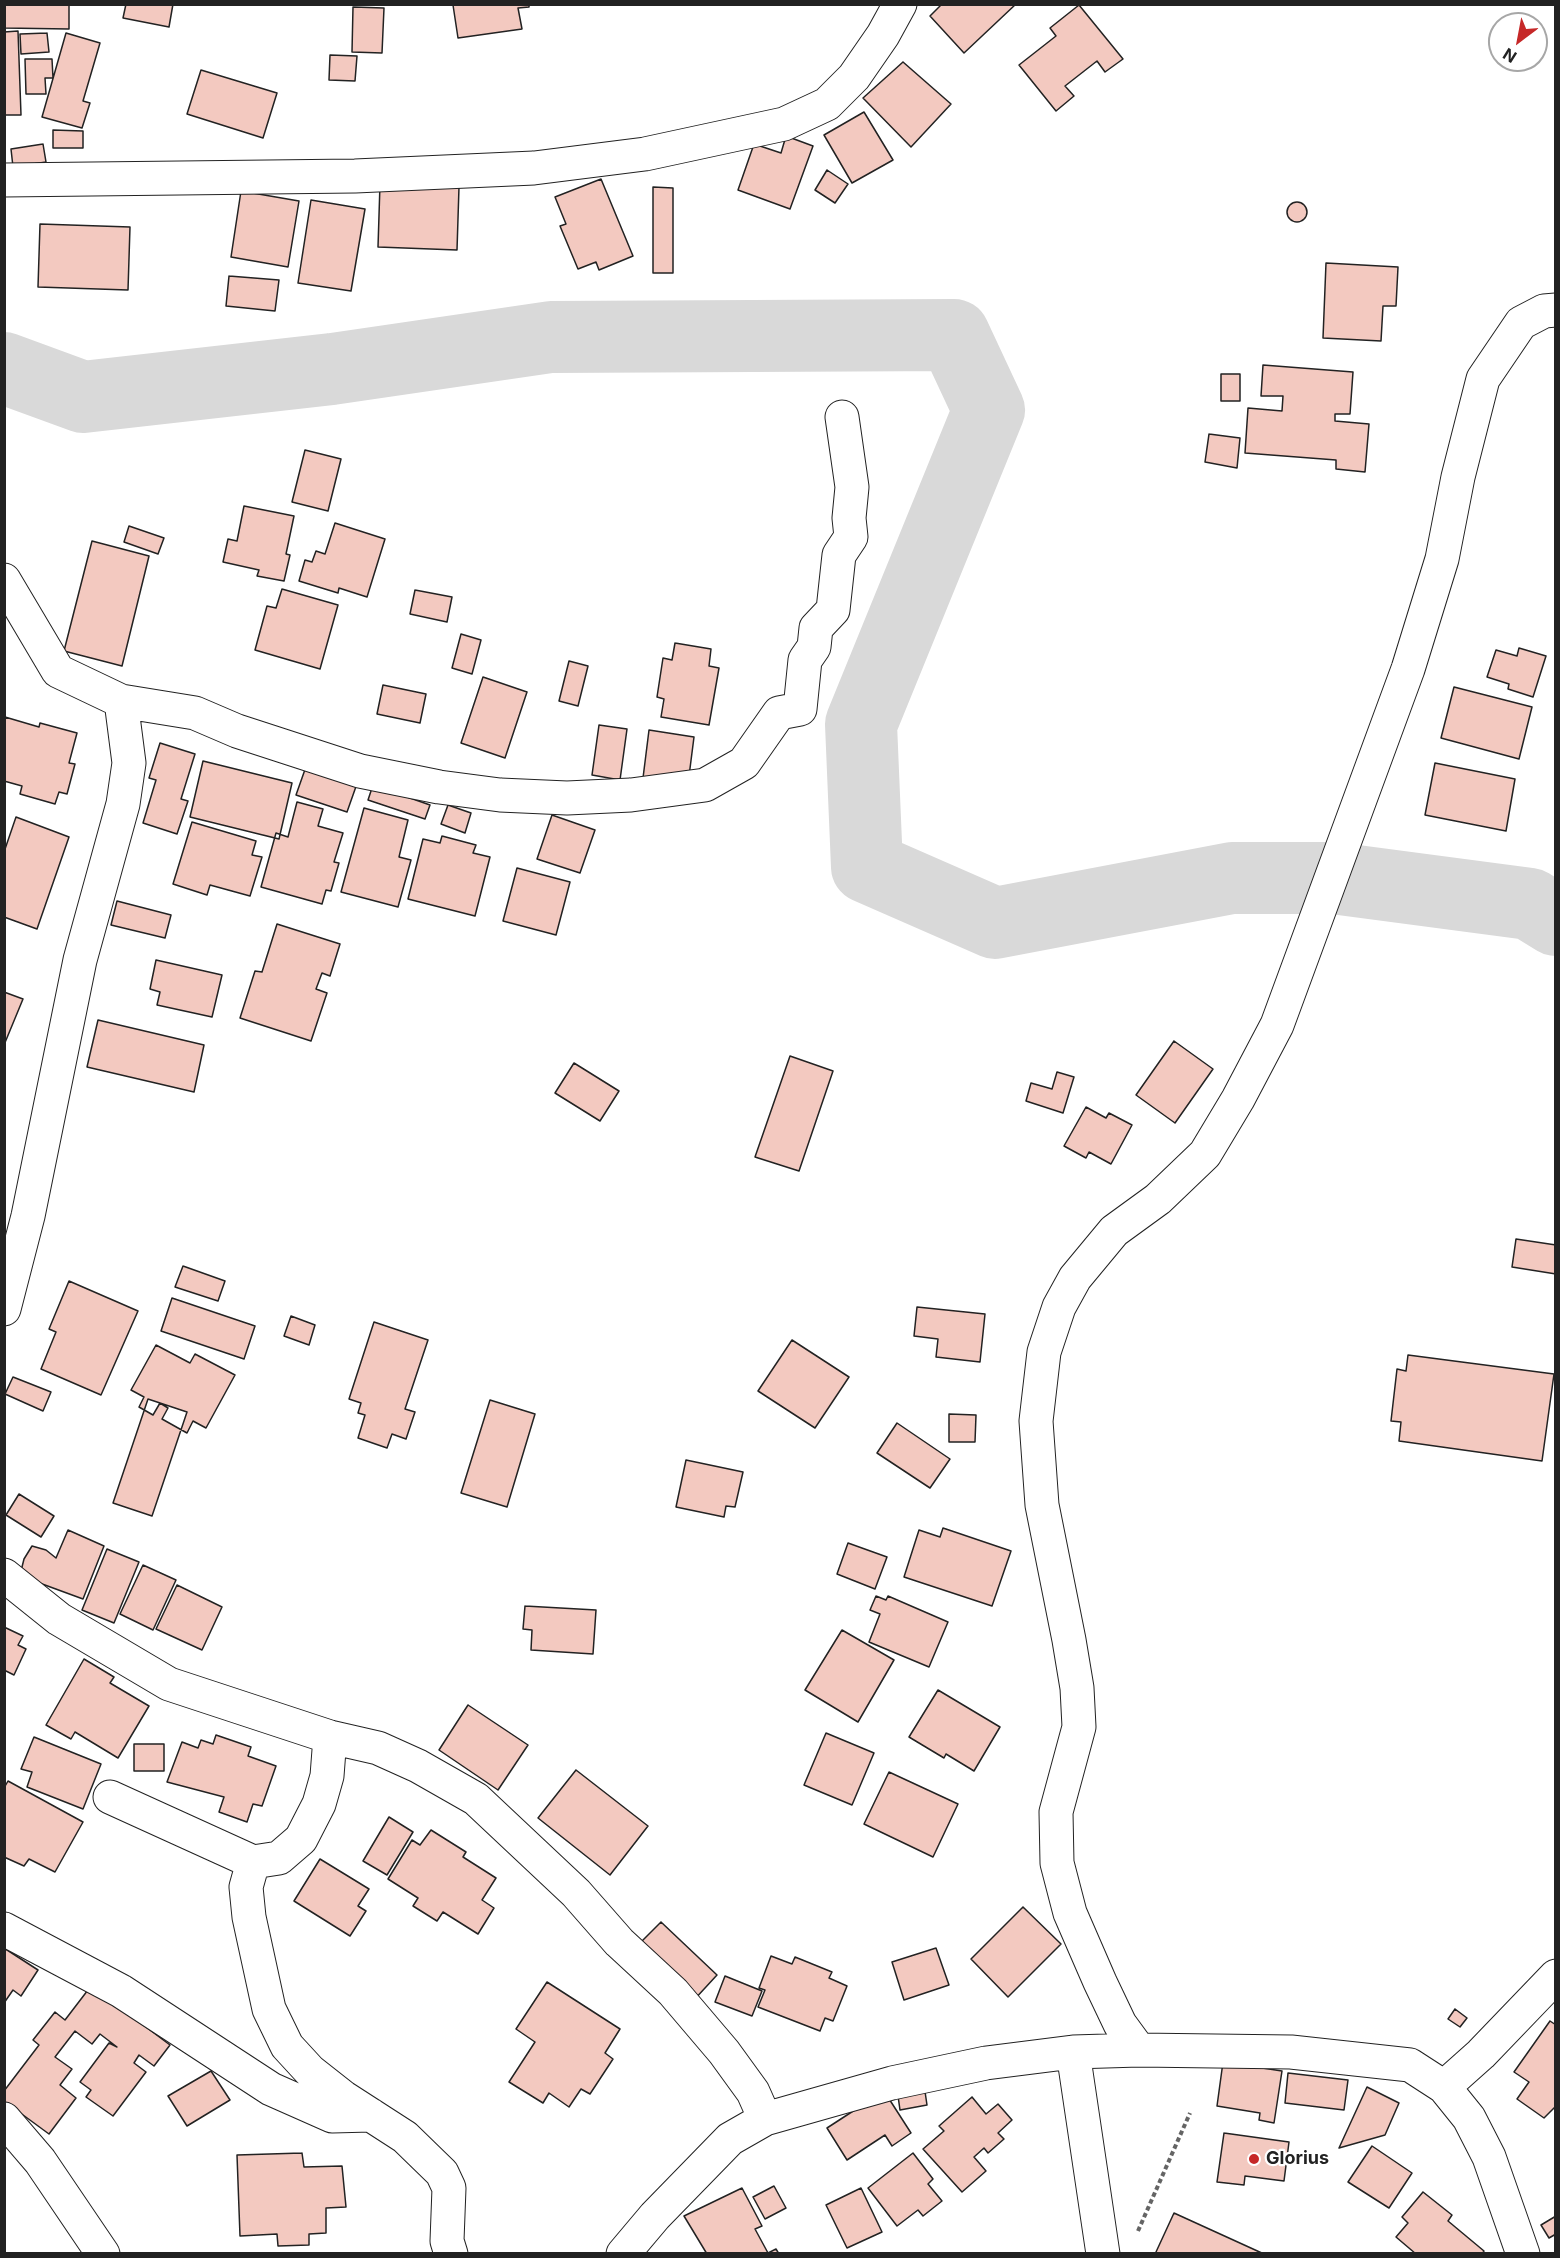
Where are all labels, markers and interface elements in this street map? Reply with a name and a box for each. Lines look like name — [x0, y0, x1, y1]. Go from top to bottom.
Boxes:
north arrow — [1488, 12, 1548, 72]
text: N — [1499, 44, 1520, 67]
place label: Glorius — [1266, 2148, 1329, 2170]
marker: Glorius — [1247, 2152, 1261, 2166]

